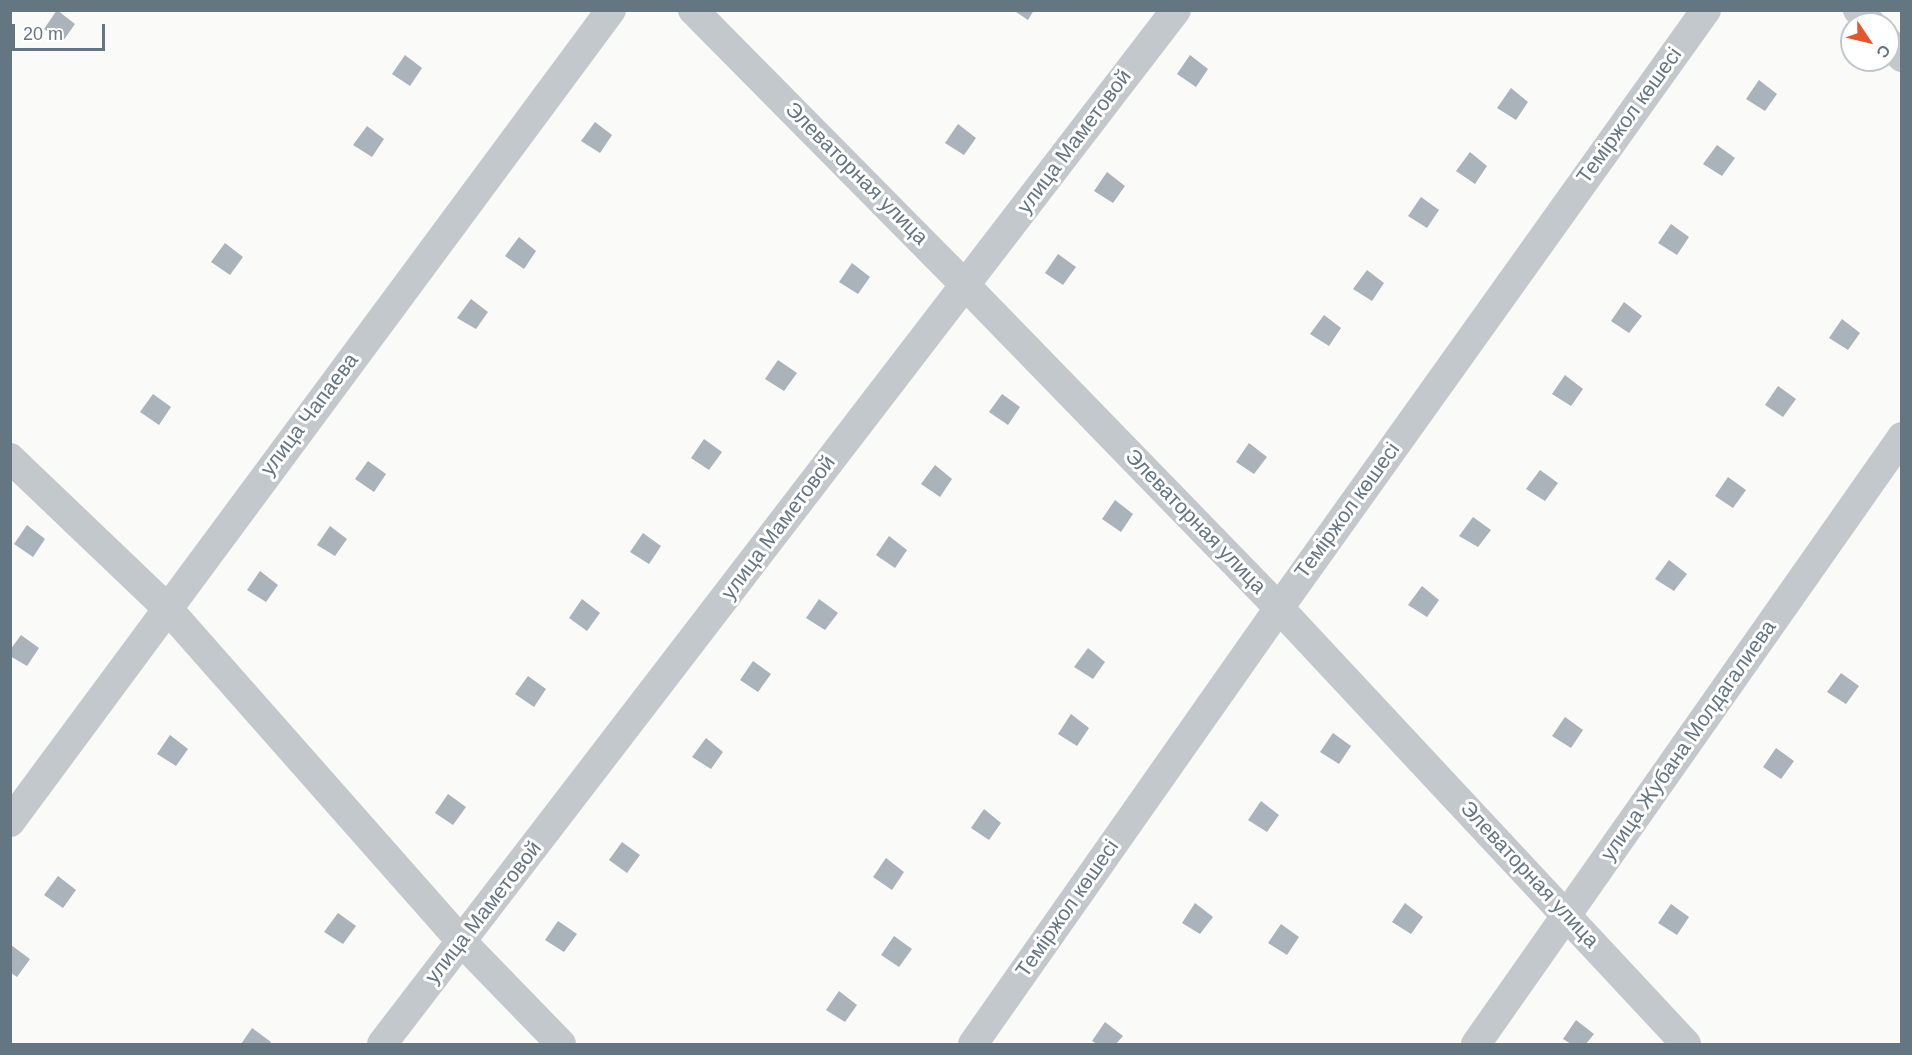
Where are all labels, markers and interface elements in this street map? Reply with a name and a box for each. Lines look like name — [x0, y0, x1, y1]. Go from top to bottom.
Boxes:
scale bar — [15, 12, 108, 50]
north arrow — [1840, 12, 1900, 72]
text: 20 m — [23, 24, 63, 44]
text: С — [1873, 42, 1894, 61]
street label: Теміржол көшесі — [1572, 43, 1688, 189]
street label: улица Маметовой — [1013, 65, 1137, 219]
street label: Элеваторная улица — [779, 97, 933, 251]
street label: улица Чапаева — [256, 349, 364, 481]
street label: Теміржол көшесі — [1290, 438, 1406, 584]
street label: Элеваторная улица — [1119, 444, 1271, 600]
street label: улица Маметовой — [717, 451, 841, 605]
street label: улица Жубана Молдагалиева — [1596, 616, 1782, 866]
street label: Элеваторная улица — [1455, 796, 1603, 954]
street label: Теміржол көшесі — [1011, 835, 1125, 983]
street label: улица Маметовой — [421, 837, 547, 989]

